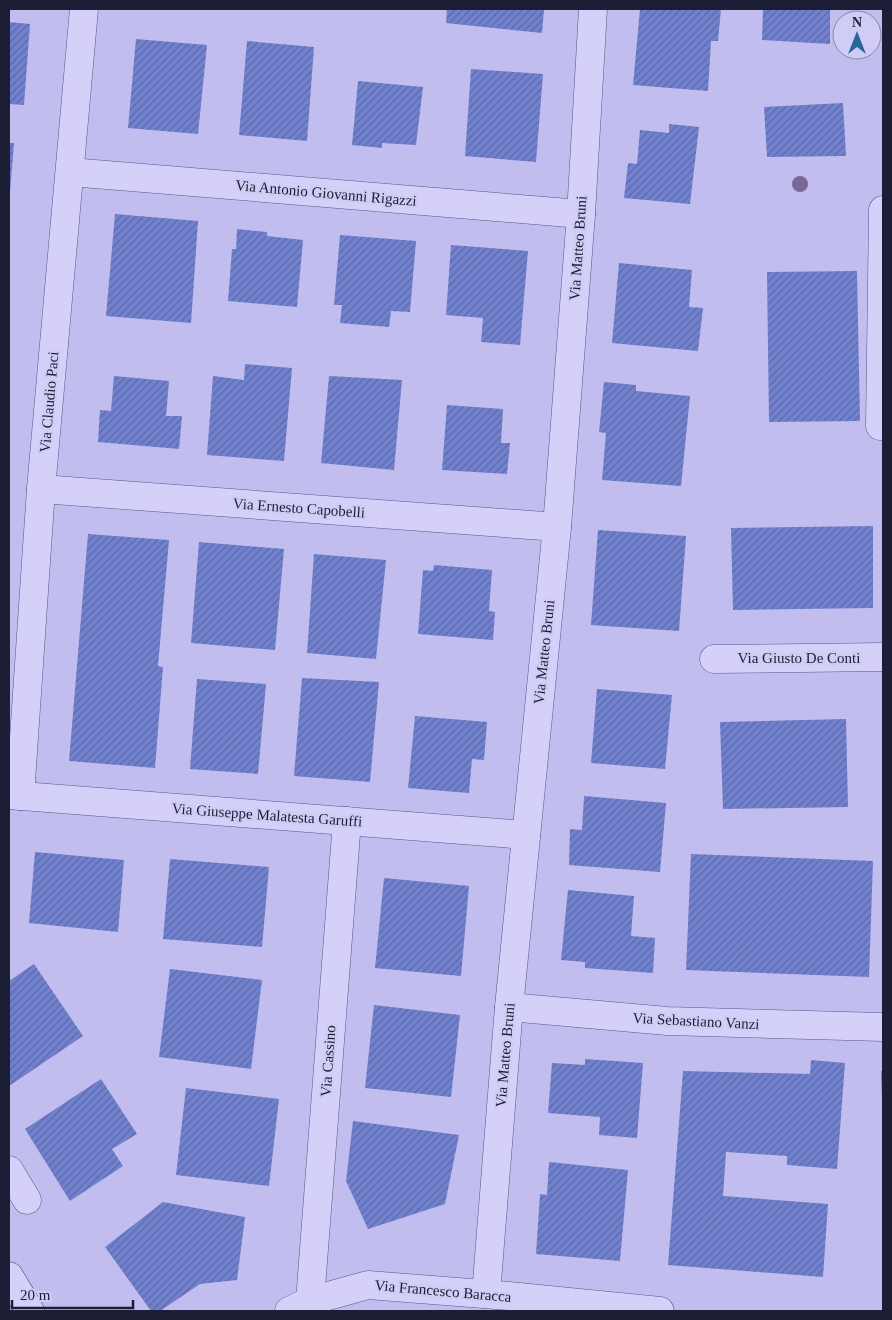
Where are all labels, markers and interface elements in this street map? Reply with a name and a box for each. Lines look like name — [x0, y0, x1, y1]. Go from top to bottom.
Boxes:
north arrow — [832, 10, 882, 60]
text: N — [852, 15, 862, 30]
street label: Via Antonio Giovanni Rigazzi — [235, 177, 417, 209]
street label: Via Matteo Bruni — [566, 195, 590, 301]
street label: Via Claudio Paci — [37, 351, 61, 453]
street label: Via Ernesto Capobelli — [232, 495, 366, 521]
street label: Via Matteo Bruni — [531, 599, 557, 705]
street label: Via Giusto De Conti — [738, 650, 860, 666]
street label: Via Giuseppe Malatesta Garuffi — [171, 800, 363, 830]
street label: Via Matteo Bruni — [492, 1002, 518, 1108]
street label: Via Sebastiano Vanzi — [632, 1010, 760, 1032]
street label: Via Cassino — [318, 1025, 338, 1097]
street label: Via Francesco Baracca — [374, 1277, 512, 1305]
scale bar — [12, 1278, 134, 1310]
text: 20 m — [20, 1287, 51, 1303]

